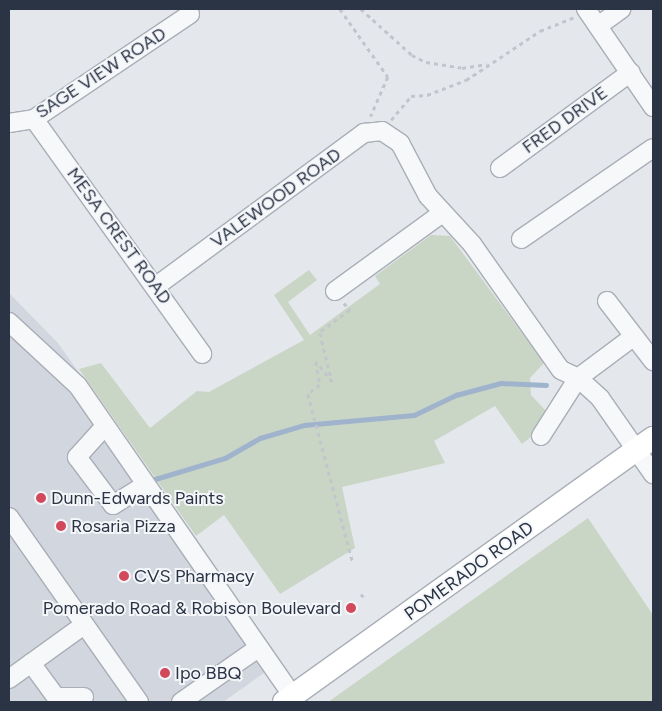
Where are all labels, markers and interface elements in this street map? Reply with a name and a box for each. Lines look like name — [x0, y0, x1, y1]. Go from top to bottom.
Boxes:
street label: SAGE VIEW ROAD — [32, 23, 170, 123]
street label: FRED DRIVE — [518, 82, 612, 158]
street label: VALEWOOD ROAD — [207, 143, 345, 253]
street label: MESA CREST ROAD — [62, 163, 176, 309]
place label: Dunn-Edwards Paints — [51, 487, 224, 509]
marker: Dunn-Edwards Paints — [35, 492, 47, 504]
place label: Rosaria Pizza — [71, 515, 176, 537]
street label: POMERADO ROAD — [400, 517, 538, 625]
marker: Rosaria Pizza — [55, 520, 67, 532]
place label: CVS Pharmacy — [134, 565, 254, 587]
marker: CVS Pharmacy — [118, 570, 130, 582]
place label: Pomerado Road & Robison Boulevard — [43, 597, 341, 619]
marker: Pomerado Road & Robison Boulevard — [345, 602, 357, 614]
place label: Ipo BBQ — [175, 662, 241, 684]
marker: Ipo BBQ — [159, 667, 171, 679]

